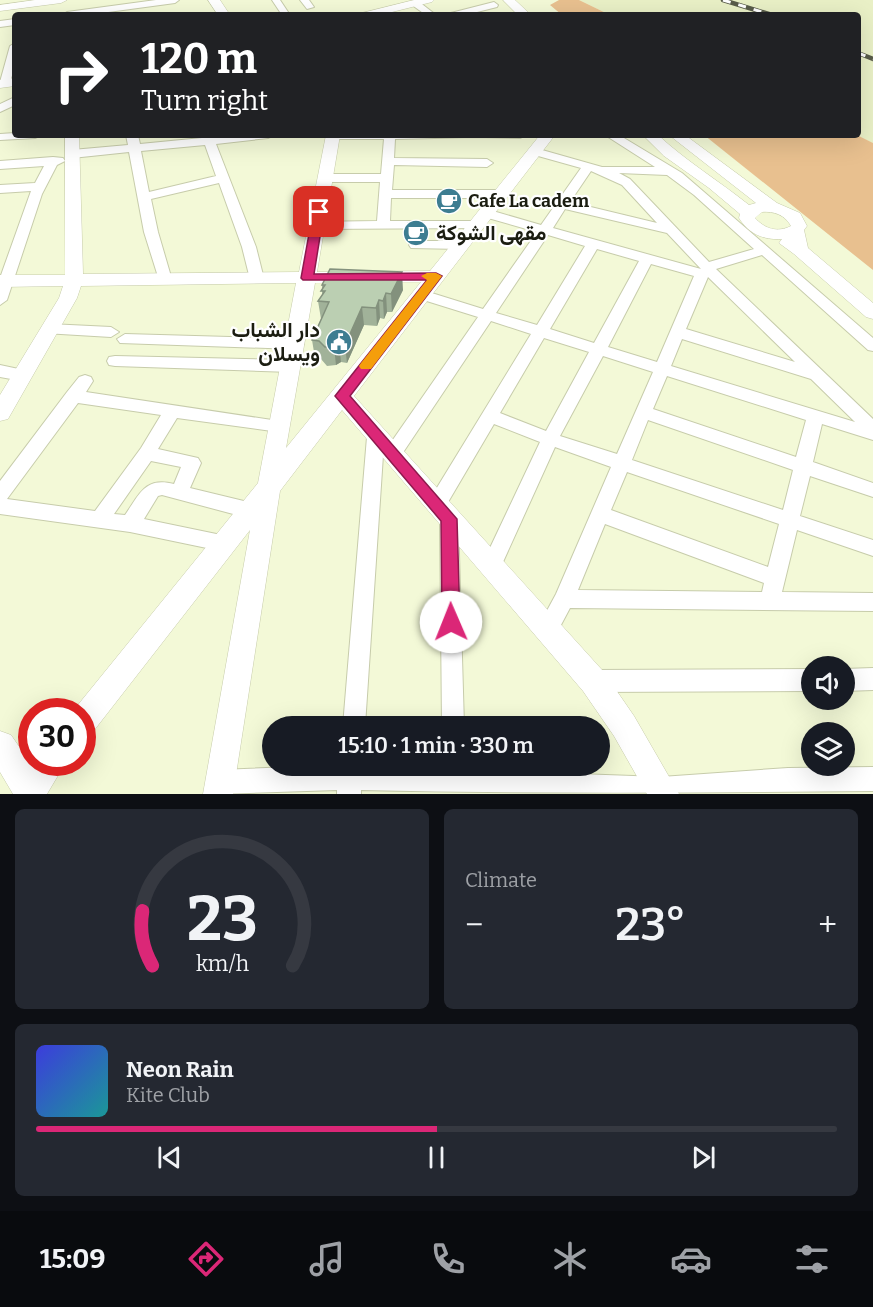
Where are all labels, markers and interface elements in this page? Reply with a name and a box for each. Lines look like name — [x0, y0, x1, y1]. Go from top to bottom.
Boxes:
text: 120 m — [141, 34, 257, 84]
icon: right — [42, 36, 120, 114]
text: Turn right — [141, 85, 268, 117]
pin — [293, 186, 344, 237]
cafe icon: Cafe La cadem — [434, 186, 464, 216]
place label: Cafe La cadem — [468, 190, 589, 212]
icon: arrive — [302, 195, 335, 228]
cafe icon: مقهى الشوكة — [401, 218, 431, 248]
place label: مقهى الشوكة — [436, 220, 546, 246]
place label: دار الشباب ويسلان — [231, 317, 320, 367]
public building icon: دار الشباب ويسلان — [324, 327, 354, 357]
position arrow — [419, 590, 483, 654]
map controls — [801, 656, 855, 776]
button: sound — [801, 656, 855, 710]
speed limit sign: 30 — [18, 698, 96, 776]
button: layers — [801, 722, 855, 776]
text: 15:10 · 1 min · 330 m — [338, 732, 534, 759]
text: Climate — [465, 868, 537, 892]
text: 23 — [186, 882, 258, 957]
text: 23° — [615, 898, 686, 952]
text: − — [465, 905, 483, 945]
text: + — [818, 905, 837, 945]
text: km/h — [195, 951, 249, 977]
text: Neon Rain — [126, 1056, 234, 1083]
text: Kite Club — [126, 1083, 210, 1107]
icon: previous — [153, 1141, 186, 1174]
icon: pause — [420, 1141, 453, 1174]
icon: next — [687, 1141, 720, 1174]
icon: directions — [185, 1238, 227, 1280]
icon: music — [306, 1238, 348, 1280]
icon: phone — [427, 1238, 469, 1280]
icon: climate — [549, 1238, 591, 1280]
icon: car — [670, 1238, 712, 1280]
icon: filters — [791, 1238, 833, 1280]
text: 15:09 — [40, 1243, 105, 1275]

